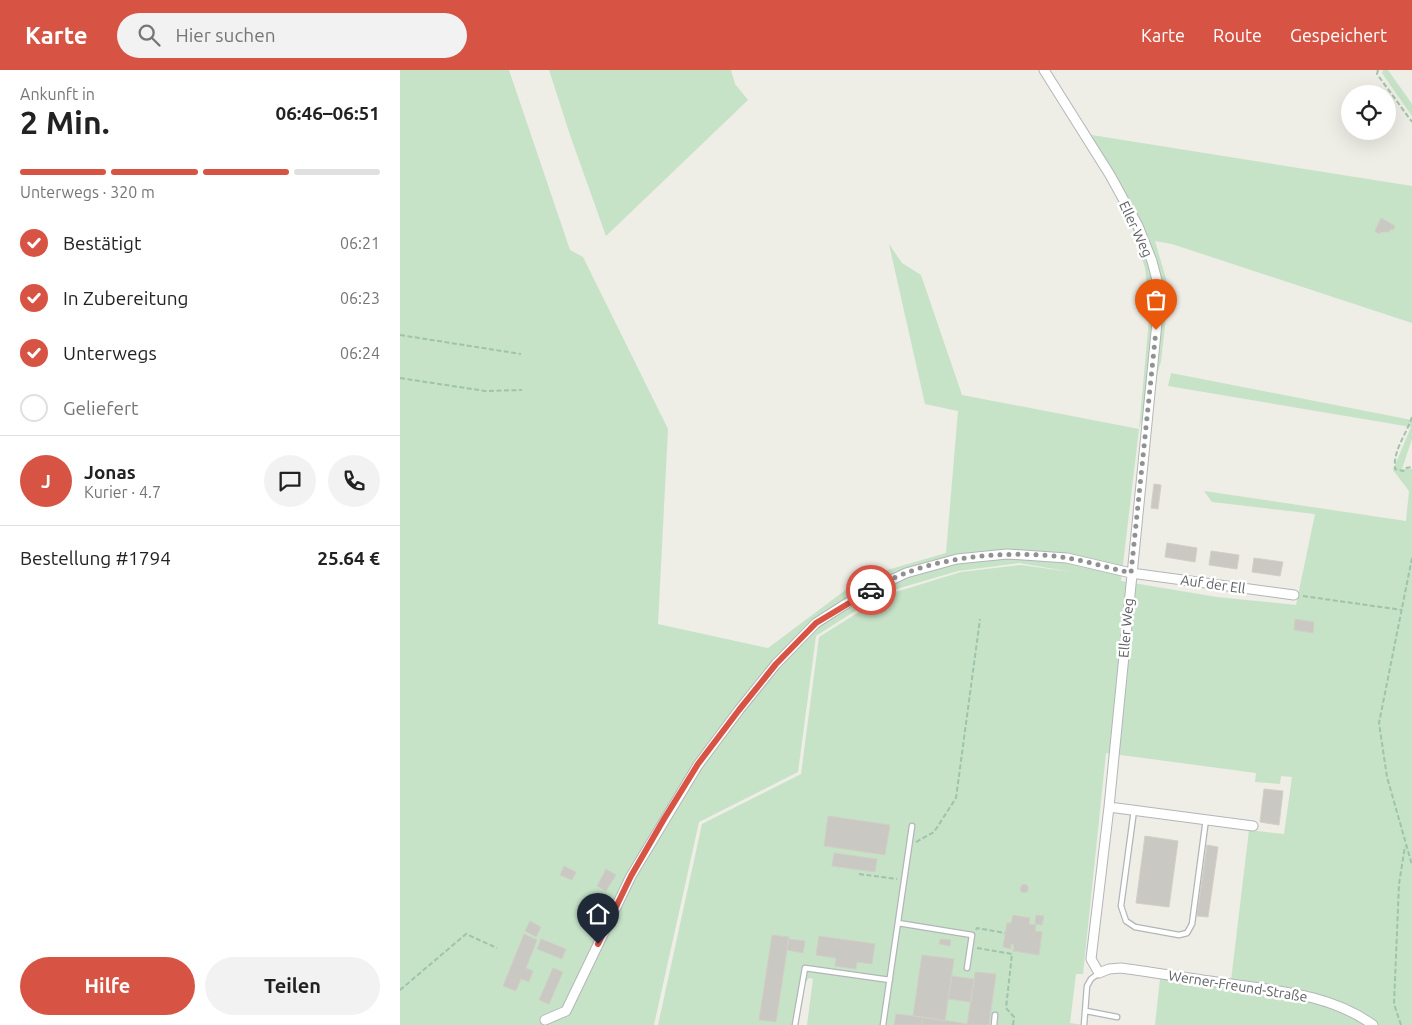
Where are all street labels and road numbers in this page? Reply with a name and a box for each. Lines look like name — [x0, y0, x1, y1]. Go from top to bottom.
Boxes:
street label: Eller Weg — [1116, 198, 1156, 260]
street label: Auf der Ell — [1180, 572, 1247, 597]
street label: Eller Weg — [1115, 597, 1137, 659]
street label: Werner-Freund-Straße — [1167, 967, 1309, 1005]

